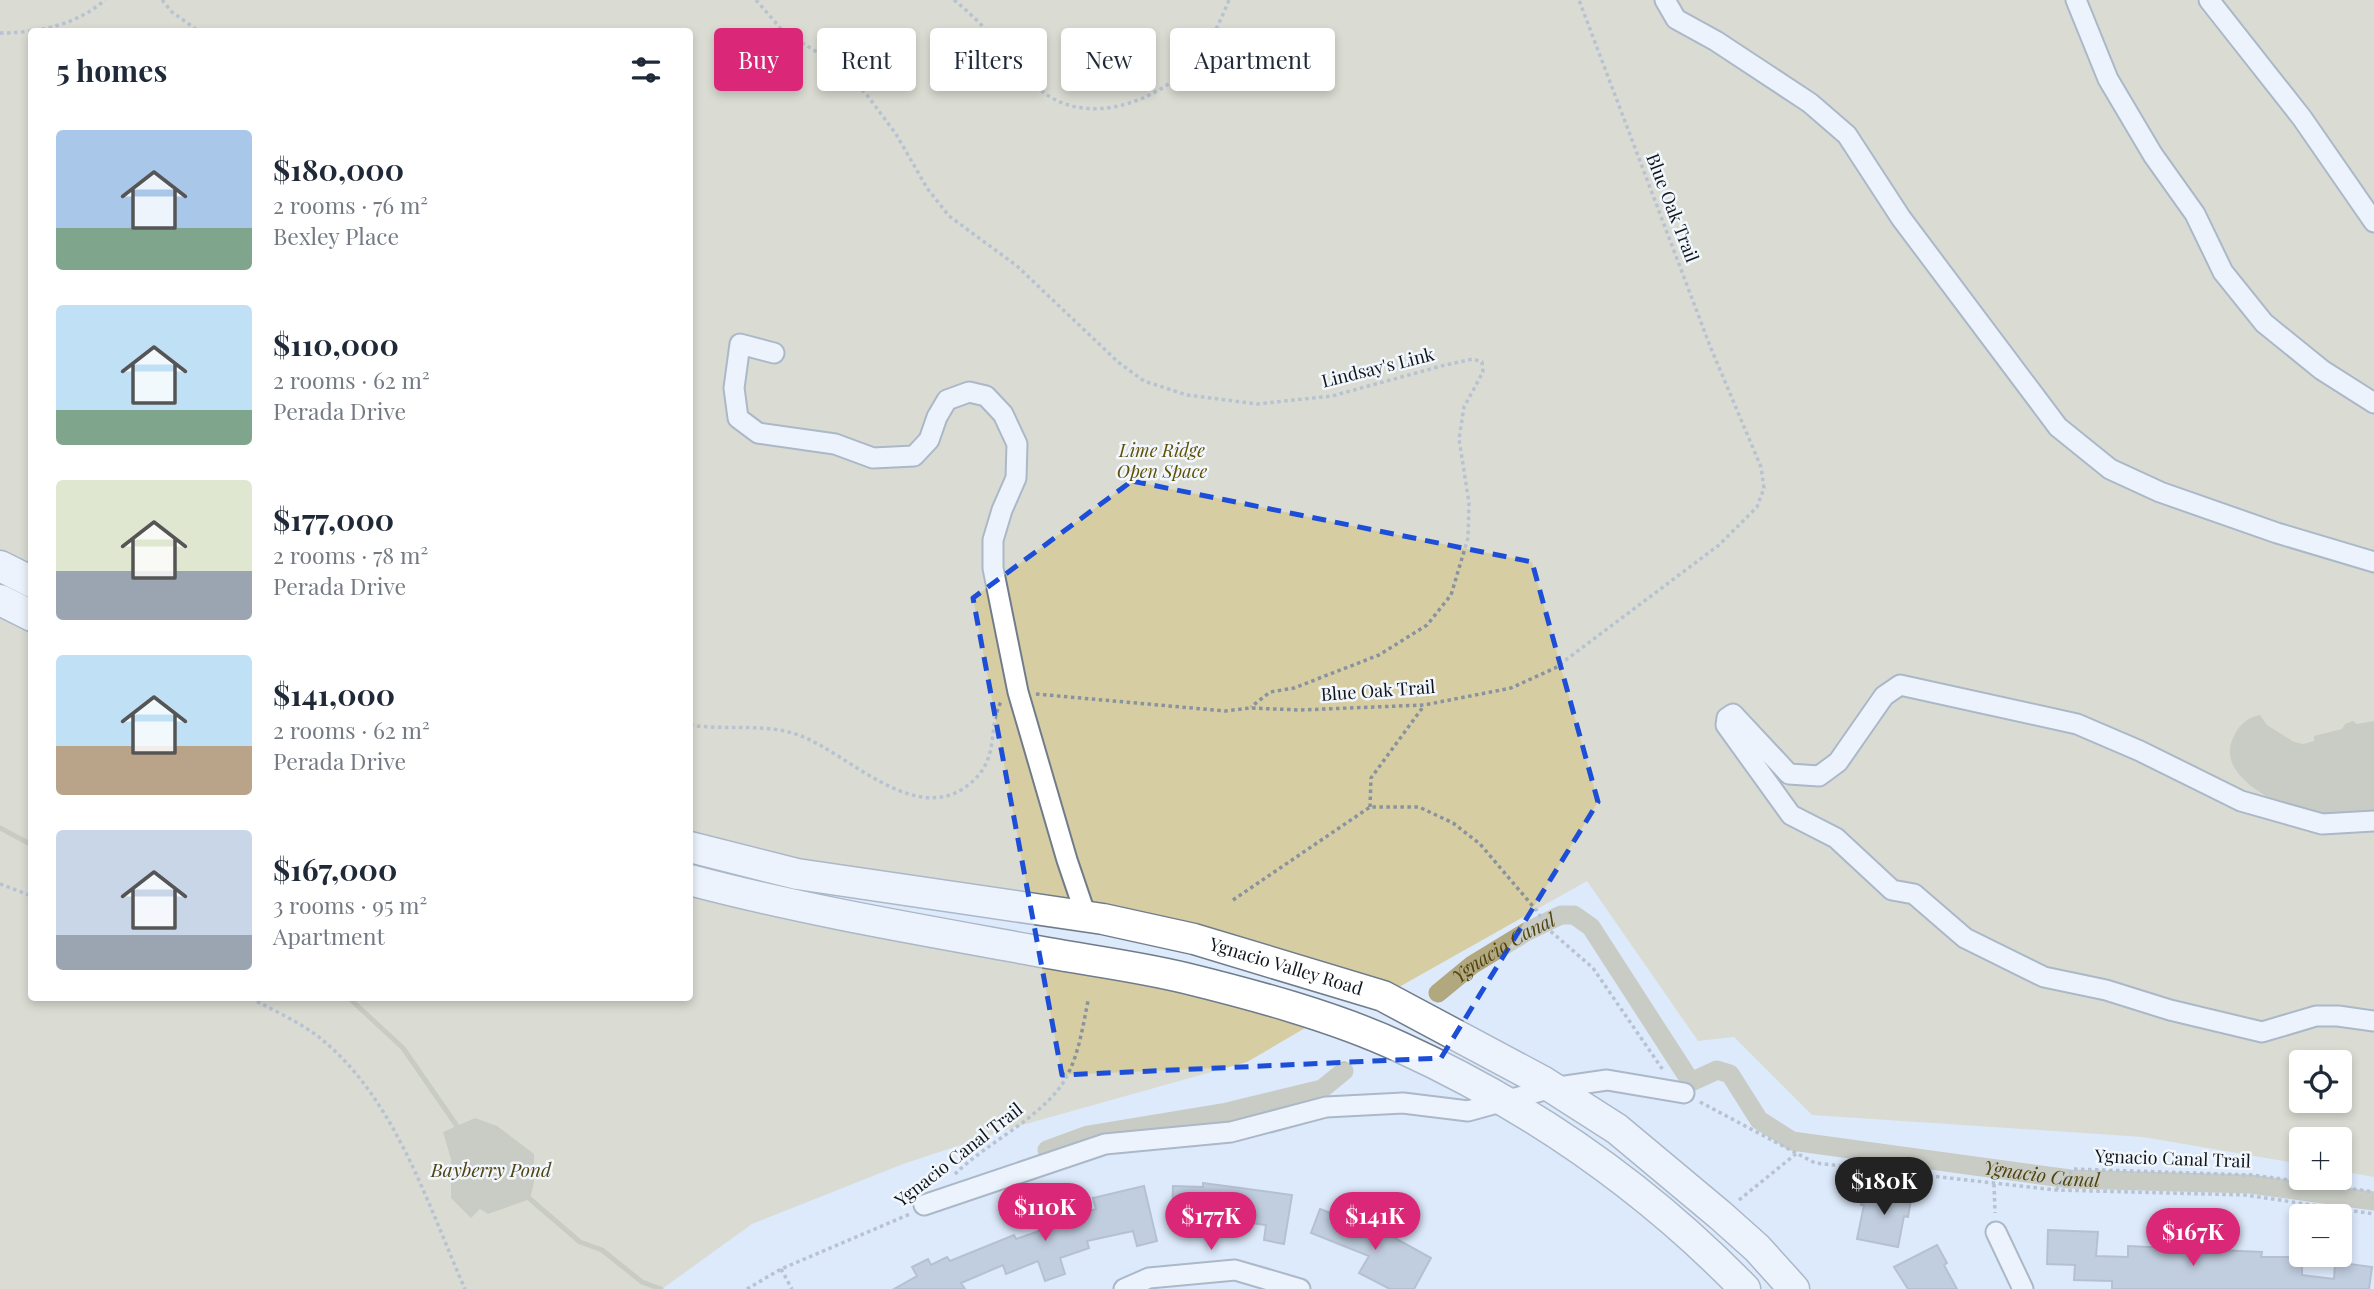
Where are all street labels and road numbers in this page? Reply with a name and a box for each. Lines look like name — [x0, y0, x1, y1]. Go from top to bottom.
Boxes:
street label: Blue Oak Trail — [1641, 150, 1705, 266]
street label: Lindsay's Link — [1319, 341, 1437, 393]
street label: Blue Oak Trail — [1320, 674, 1436, 706]
street label: Ygnacio Valley Road — [1206, 931, 1366, 1000]
street label: Ygnacio Canal Trail — [889, 1097, 1027, 1212]
street label: Ygnacio Canal Trail — [2094, 1143, 2251, 1173]

